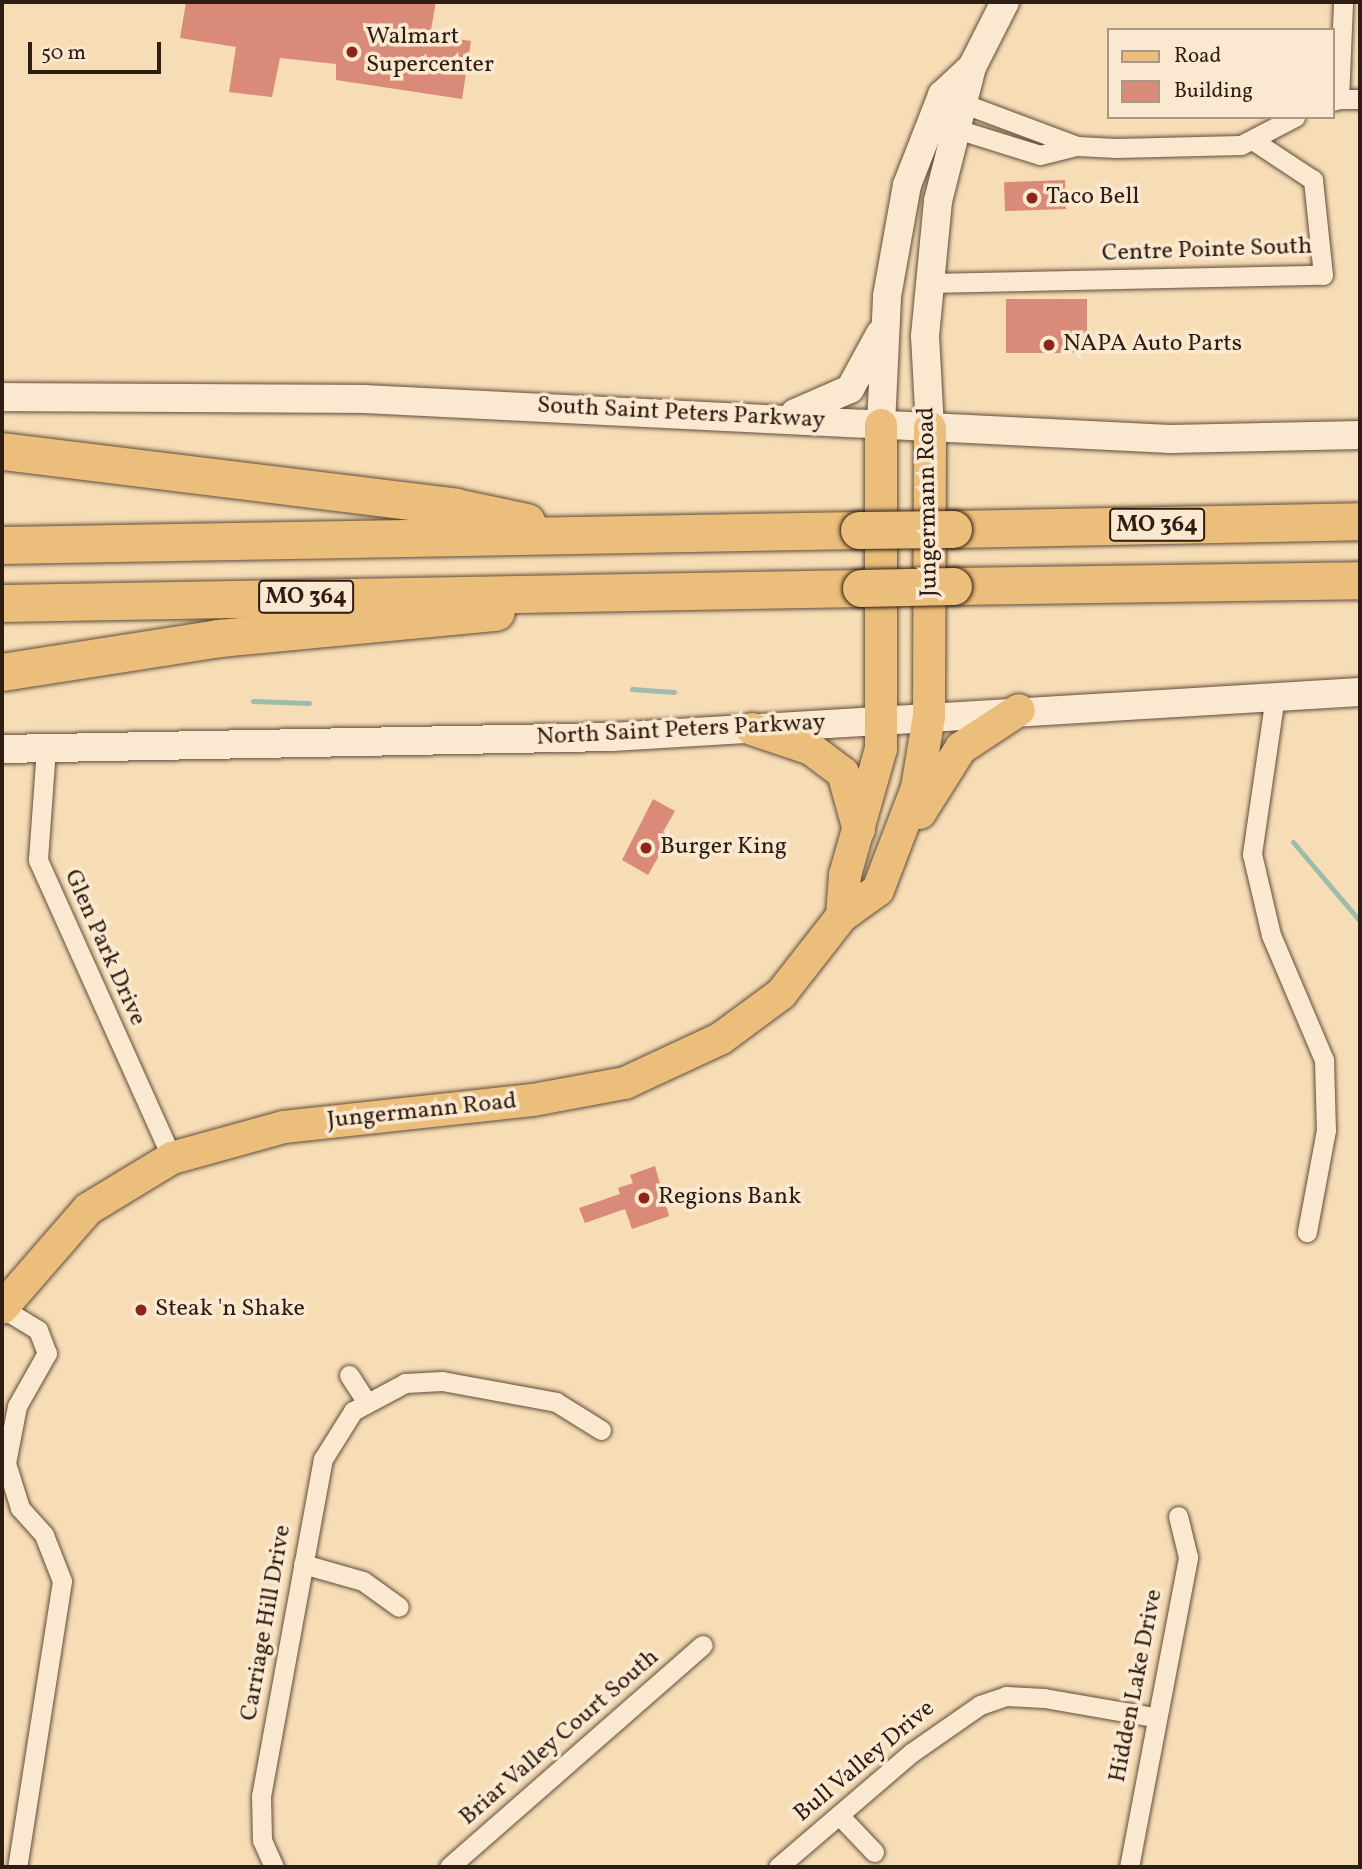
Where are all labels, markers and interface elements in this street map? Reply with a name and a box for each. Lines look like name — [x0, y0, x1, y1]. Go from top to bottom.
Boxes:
place label: Walmart Supercenter — [366, 24, 494, 80]
scale bar — [32, 28, 164, 72]
legend — [1106, 28, 1334, 119]
text: 50 m — [41, 39, 86, 68]
text: Road — [1174, 42, 1221, 71]
marker: Walmart Supercenter — [344, 44, 360, 60]
text: Building — [1174, 77, 1253, 106]
place label: Taco Bell — [1046, 184, 1140, 212]
marker: Taco Bell — [1024, 190, 1040, 206]
street label: Centre Pointe South — [1101, 233, 1313, 269]
place label: NAPA Auto Parts — [1063, 331, 1242, 359]
marker: NAPA Auto Parts — [1041, 337, 1057, 353]
street label: South Saint Peters Parkway — [536, 392, 826, 436]
street label: Jungermann Road — [913, 407, 945, 597]
road number: MO 364 — [1108, 505, 1206, 544]
road number: MO 364 — [257, 578, 355, 617]
street label: North Saint Peters Parkway — [536, 709, 826, 753]
place label: Burger King — [660, 834, 787, 862]
marker: Burger King — [638, 840, 654, 856]
street label: Glen Park Drive — [57, 866, 151, 1030]
street label: Jungermann Road — [326, 1088, 518, 1136]
place label: Regions Bank — [658, 1184, 801, 1212]
marker: Regions Bank — [636, 1190, 652, 1206]
place label: Steak 'n Shake — [155, 1296, 305, 1324]
marker: Steak 'n Shake — [133, 1302, 149, 1318]
street label: Carriage Hill Drive — [236, 1523, 298, 1723]
street label: Hidden Lake Drive — [1104, 1587, 1170, 1785]
street label: Briar Valley Court South — [454, 1643, 666, 1833]
street label: Bull Valley Drive — [788, 1694, 942, 1830]

